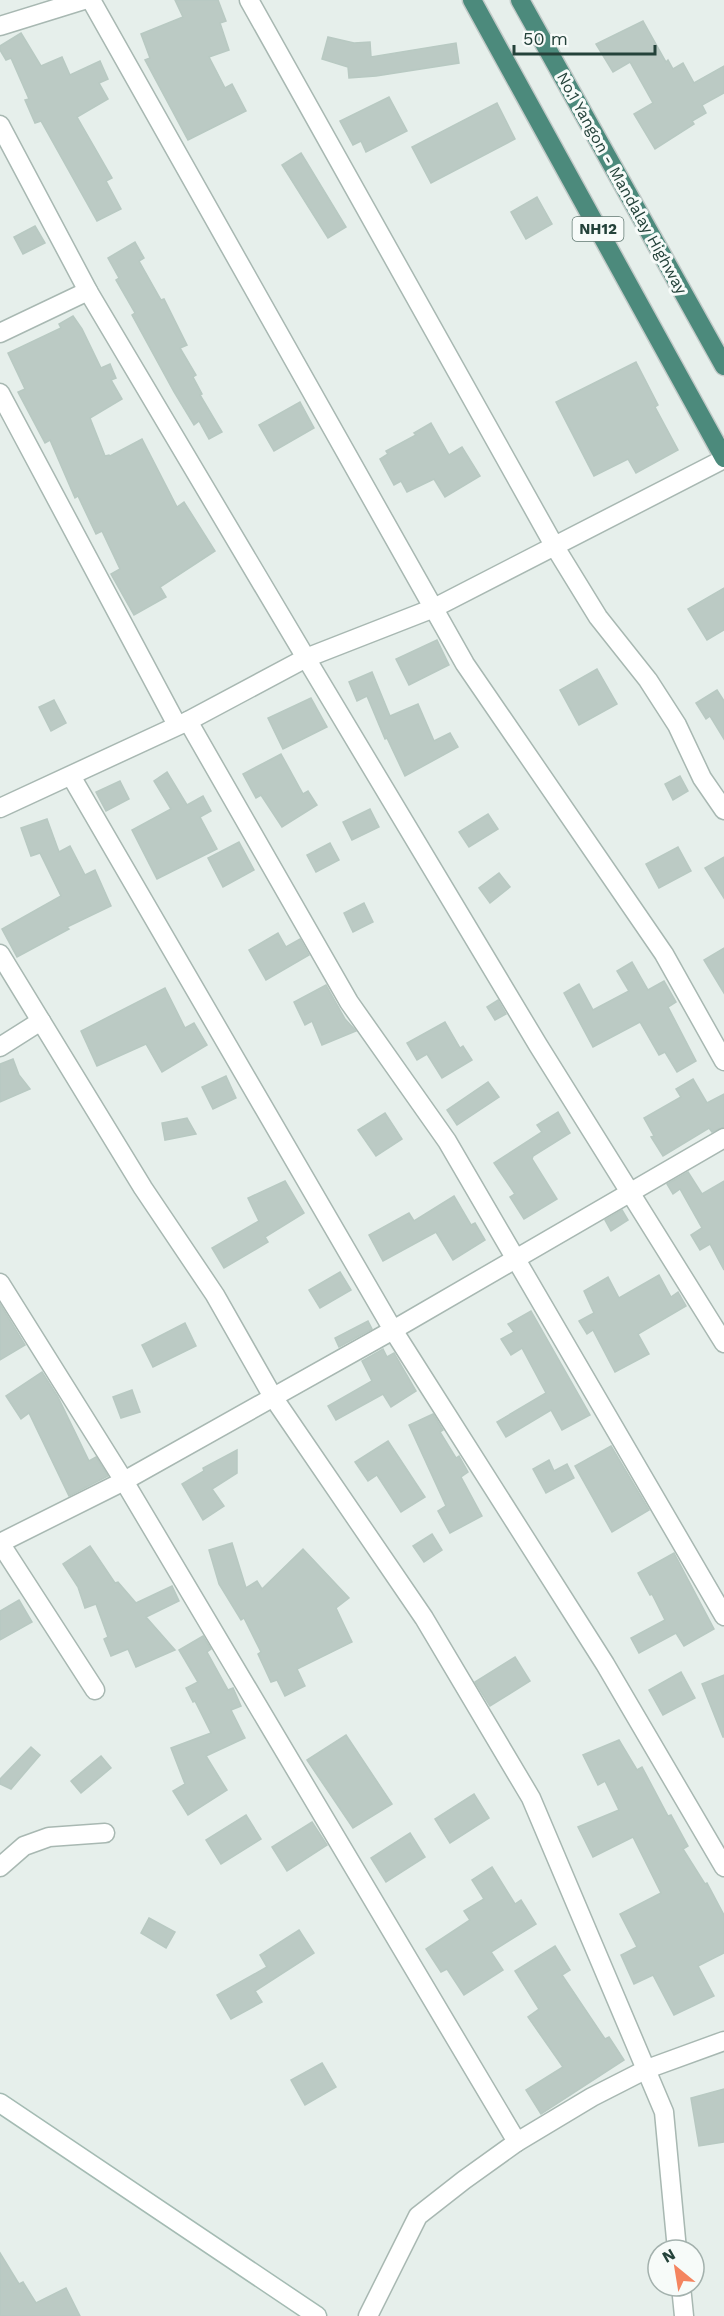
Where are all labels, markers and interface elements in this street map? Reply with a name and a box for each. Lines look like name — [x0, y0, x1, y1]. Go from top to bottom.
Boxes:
scale bar — [514, 18, 655, 56]
text: 50 m — [523, 28, 568, 49]
street label: No.1 Yangon - Mandalay Highway — [553, 69, 691, 298]
road number: NH12 — [572, 217, 624, 241]
north arrow — [646, 2238, 706, 2298]
text: N — [659, 2244, 679, 2267]

